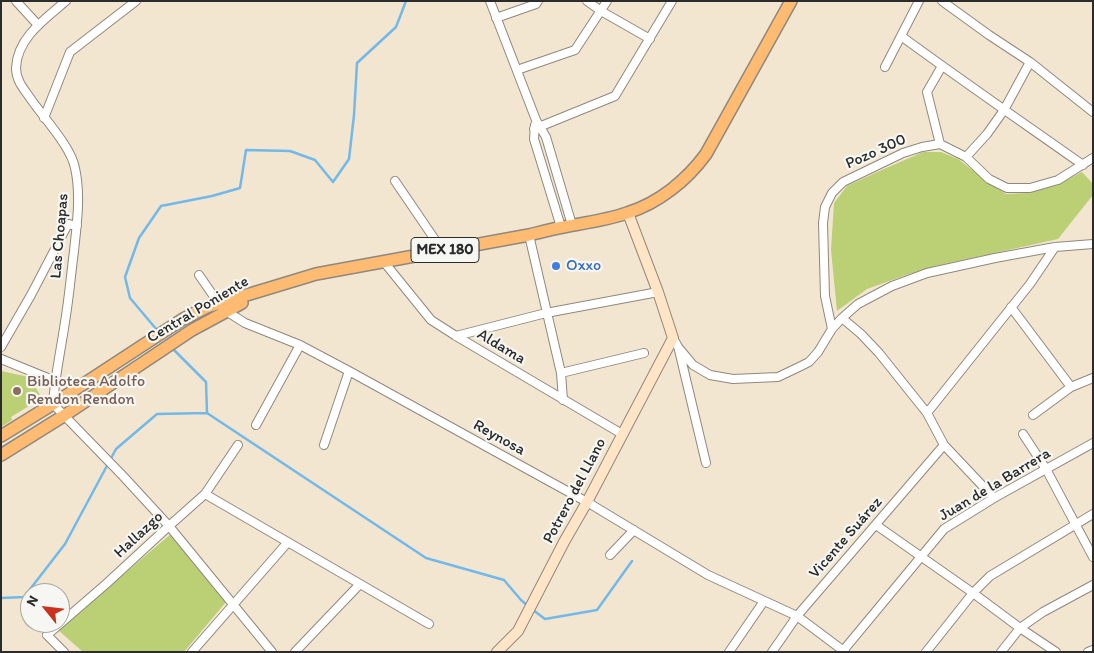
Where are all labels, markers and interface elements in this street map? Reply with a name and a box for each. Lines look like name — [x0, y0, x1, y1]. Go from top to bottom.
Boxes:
street label: Pozo 300 — [843, 130, 909, 174]
street label: Las Choapas — [47, 193, 73, 279]
road number: MEX 180 — [411, 238, 479, 262]
place label: Oxxo — [566, 256, 601, 276]
marker: Oxxo — [550, 260, 562, 272]
street label: Central Poniente — [144, 272, 252, 348]
street label: Aldama — [473, 325, 529, 369]
place label: Biblioteca Adolfo Rendon Rendon — [27, 372, 145, 410]
marker: Biblioteca Adolfo Rendon Rendon — [11, 385, 23, 397]
street label: Reynosa — [469, 416, 529, 460]
street label: Potrero del Llano — [539, 435, 611, 547]
street label: Juan de la Barrera — [936, 444, 1054, 526]
street label: Vicente Suárez — [805, 493, 887, 583]
street label: Hallazgo — [110, 507, 168, 563]
north arrow — [20, 583, 70, 633]
text: N — [23, 593, 42, 609]

